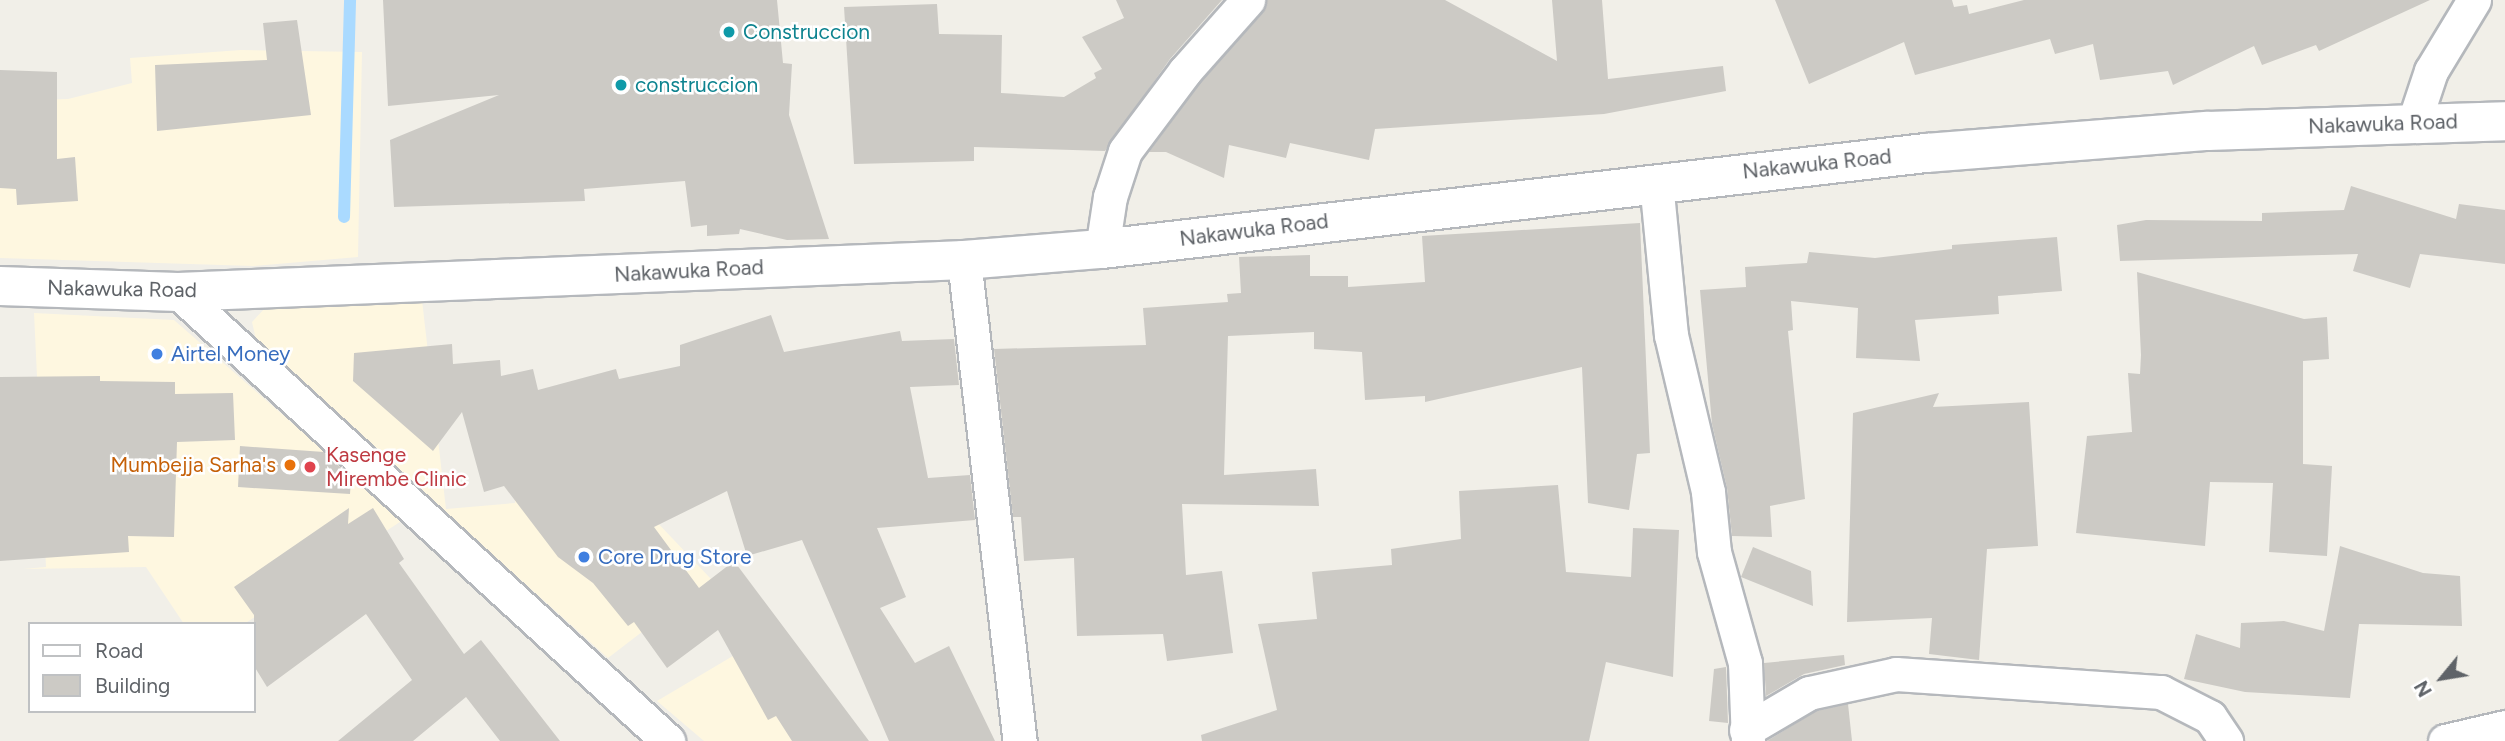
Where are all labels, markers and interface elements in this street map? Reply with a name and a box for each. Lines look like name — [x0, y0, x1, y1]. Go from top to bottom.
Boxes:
place label: Construccion — [743, 19, 870, 45]
marker: Construccion — [721, 24, 737, 40]
place label: construccion — [635, 72, 758, 98]
marker: construccion — [613, 77, 629, 93]
street label: Nakawuka Road — [2308, 109, 2458, 139]
street label: Nakawuka Road — [1741, 144, 1893, 184]
street label: Nakawuka Road — [1178, 208, 1330, 252]
street label: Nakawuka Road — [614, 254, 764, 288]
street label: Nakawuka Road — [47, 275, 197, 303]
place label: Airtel Money — [171, 341, 290, 367]
marker: Airtel Money — [149, 346, 165, 362]
place label: Kasenge Mirembe Clinic — [326, 442, 467, 492]
place label: Mumbejja Sarha's — [111, 452, 276, 478]
marker: Mumbejja Sarha's — [282, 457, 298, 473]
marker: Kasenge Mirembe Clinic — [300, 457, 320, 477]
place label: Core Drug Store — [598, 544, 751, 570]
marker: Core Drug Store — [576, 549, 592, 565]
legend — [28, 622, 256, 713]
text: Road — [95, 638, 143, 663]
north arrow — [2407, 643, 2477, 713]
text: Building — [95, 673, 170, 698]
text: N — [2410, 677, 2437, 701]

